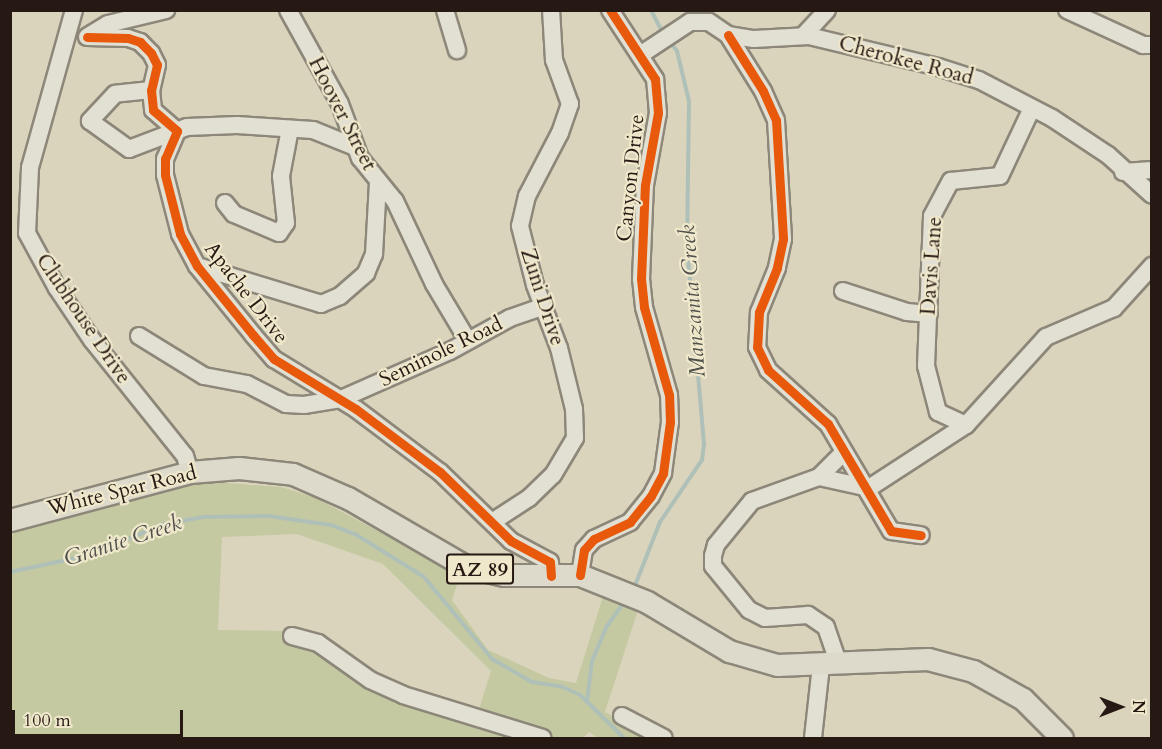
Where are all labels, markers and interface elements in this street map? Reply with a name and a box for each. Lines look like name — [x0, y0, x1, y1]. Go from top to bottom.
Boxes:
street label: Cherokee Road — [836, 31, 976, 91]
street label: Hoover Street — [303, 53, 381, 175]
street label: Canyon Drive — [612, 113, 650, 243]
street label: Davis Lane — [916, 216, 948, 316]
water label: Manzanita Creek — [674, 224, 712, 378]
street label: Apache Drive — [198, 237, 294, 349]
street label: Zuni Drive — [514, 245, 570, 349]
street label: Clubhouse Drive — [30, 249, 136, 389]
street label: Seminole Road — [375, 311, 507, 393]
street label: White Spar Road — [45, 460, 199, 522]
water label: Granite Creek — [61, 510, 185, 572]
road number: AZ 89 — [446, 552, 514, 586]
north arrow — [1090, 677, 1150, 737]
scale bar — [15, 698, 186, 736]
text: N — [1127, 700, 1149, 714]
text: 100 m — [23, 708, 71, 733]

